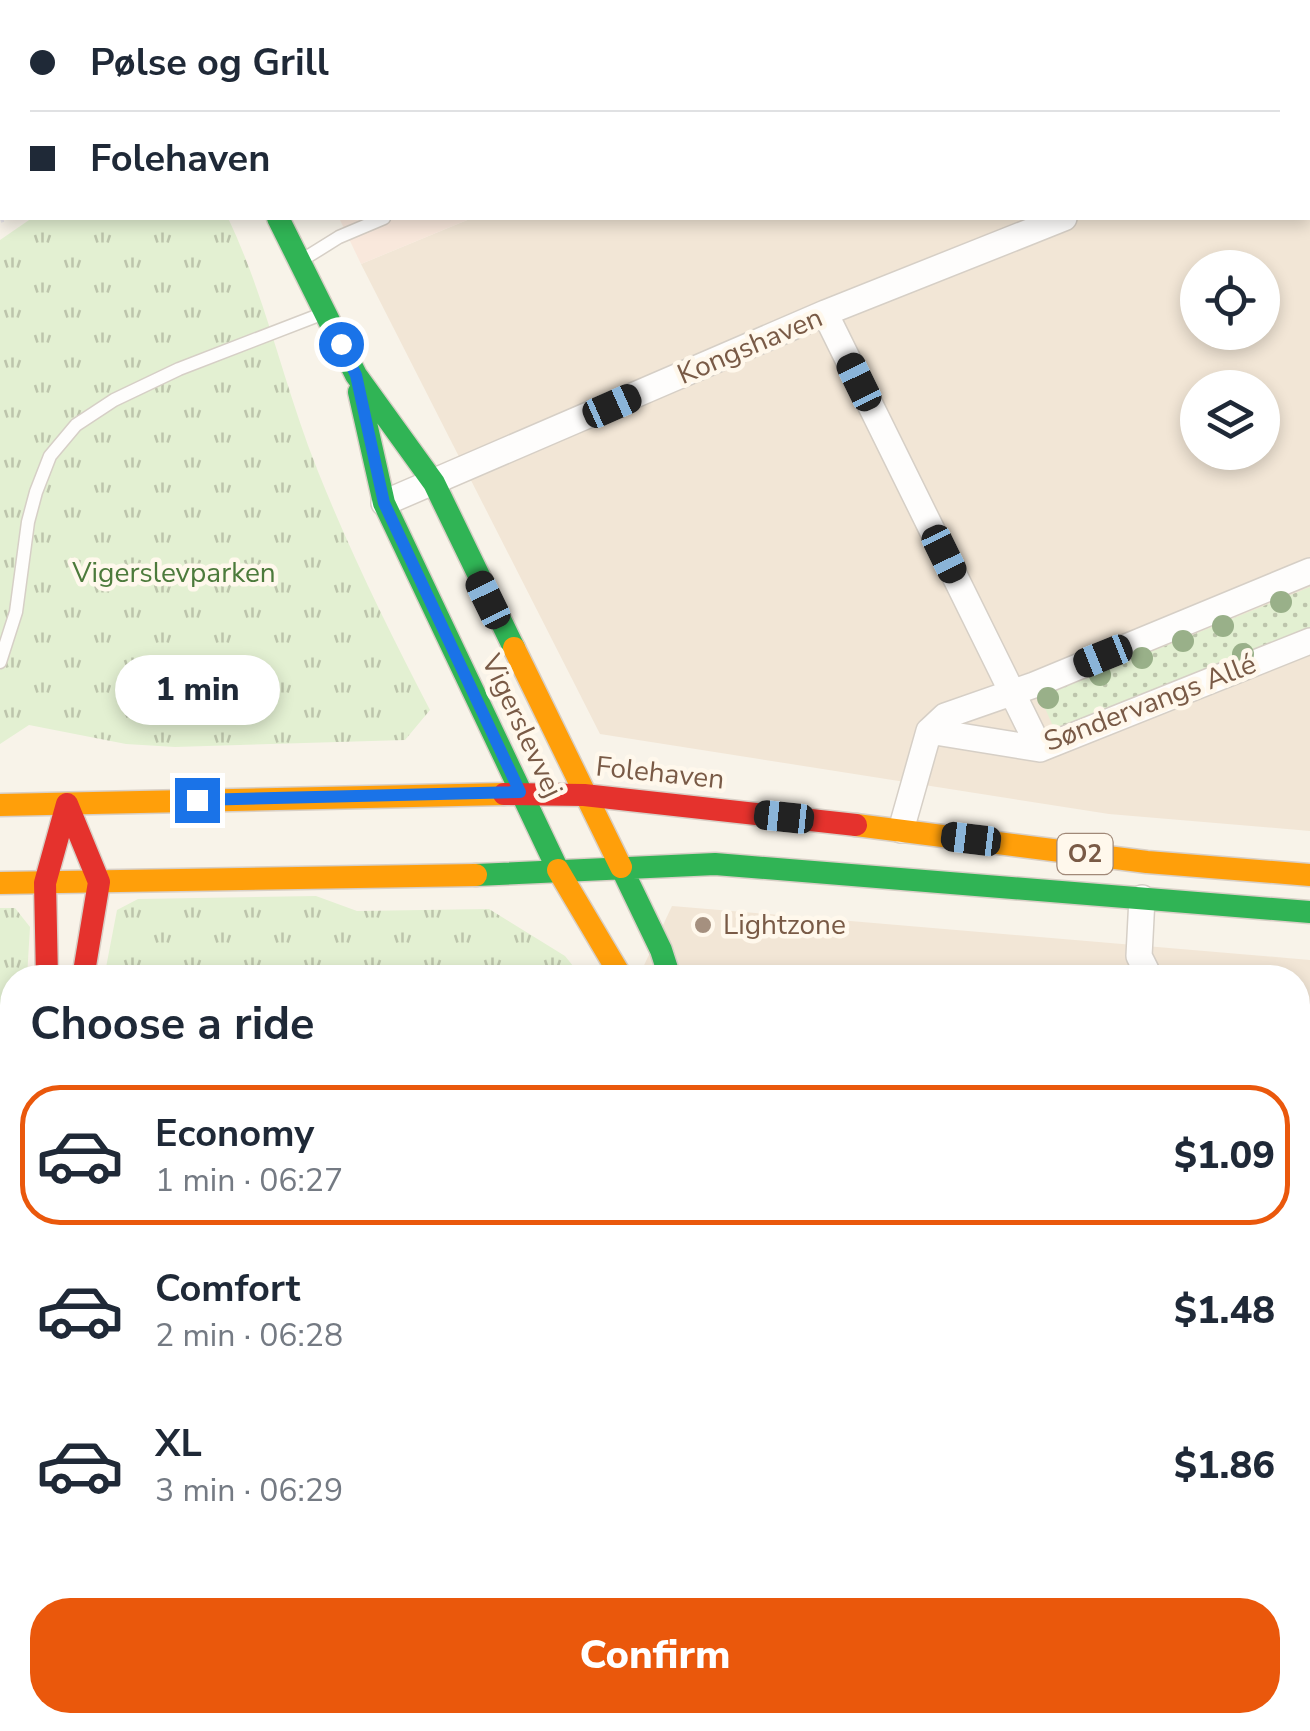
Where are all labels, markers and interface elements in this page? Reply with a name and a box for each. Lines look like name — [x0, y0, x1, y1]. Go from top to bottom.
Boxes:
text: Pølse og Grill — [90, 37, 329, 88]
text: Folehaven — [90, 133, 270, 184]
map controls — [1180, 250, 1280, 470]
button: locate — [1180, 250, 1280, 350]
street label: Kongshaven — [672, 298, 828, 394]
route start — [319, 322, 364, 367]
car — [832, 348, 886, 416]
button: layers — [1180, 370, 1280, 470]
car — [578, 380, 646, 432]
car — [917, 520, 971, 588]
park label: Vigerslevparken — [71, 554, 276, 592]
car — [461, 566, 515, 634]
car — [1070, 631, 1136, 681]
street label: Søndervangs Allé — [1038, 645, 1262, 761]
street label: Vigerslevvej — [472, 647, 572, 804]
callout: 1 min — [114, 655, 280, 725]
text: 1 min — [155, 668, 240, 711]
street label: Folehaven — [594, 747, 726, 799]
route end — [175, 778, 220, 823]
car — [753, 799, 815, 835]
car — [939, 820, 1003, 858]
road number: O2 — [1058, 834, 1112, 874]
place label: Lightzone — [723, 906, 846, 944]
marker: Lightzone — [692, 914, 714, 936]
text: Choose a ride — [30, 994, 315, 1055]
text: Economy — [155, 1108, 314, 1159]
icon: car — [35, 1110, 125, 1200]
text: $1.09 — [1174, 1130, 1275, 1181]
text: 1 min · 06:27 — [155, 1159, 343, 1202]
text: Comfort — [155, 1263, 300, 1314]
icon: car — [35, 1265, 125, 1355]
text: $1.48 — [1174, 1285, 1275, 1336]
text: 2 min · 06:28 — [155, 1314, 343, 1357]
text: XL — [155, 1418, 202, 1469]
icon: car — [35, 1420, 125, 1510]
text: $1.86 — [1174, 1440, 1275, 1491]
text: 3 min · 06:29 — [155, 1469, 343, 1512]
button: Confirm — [30, 1598, 1280, 1713]

